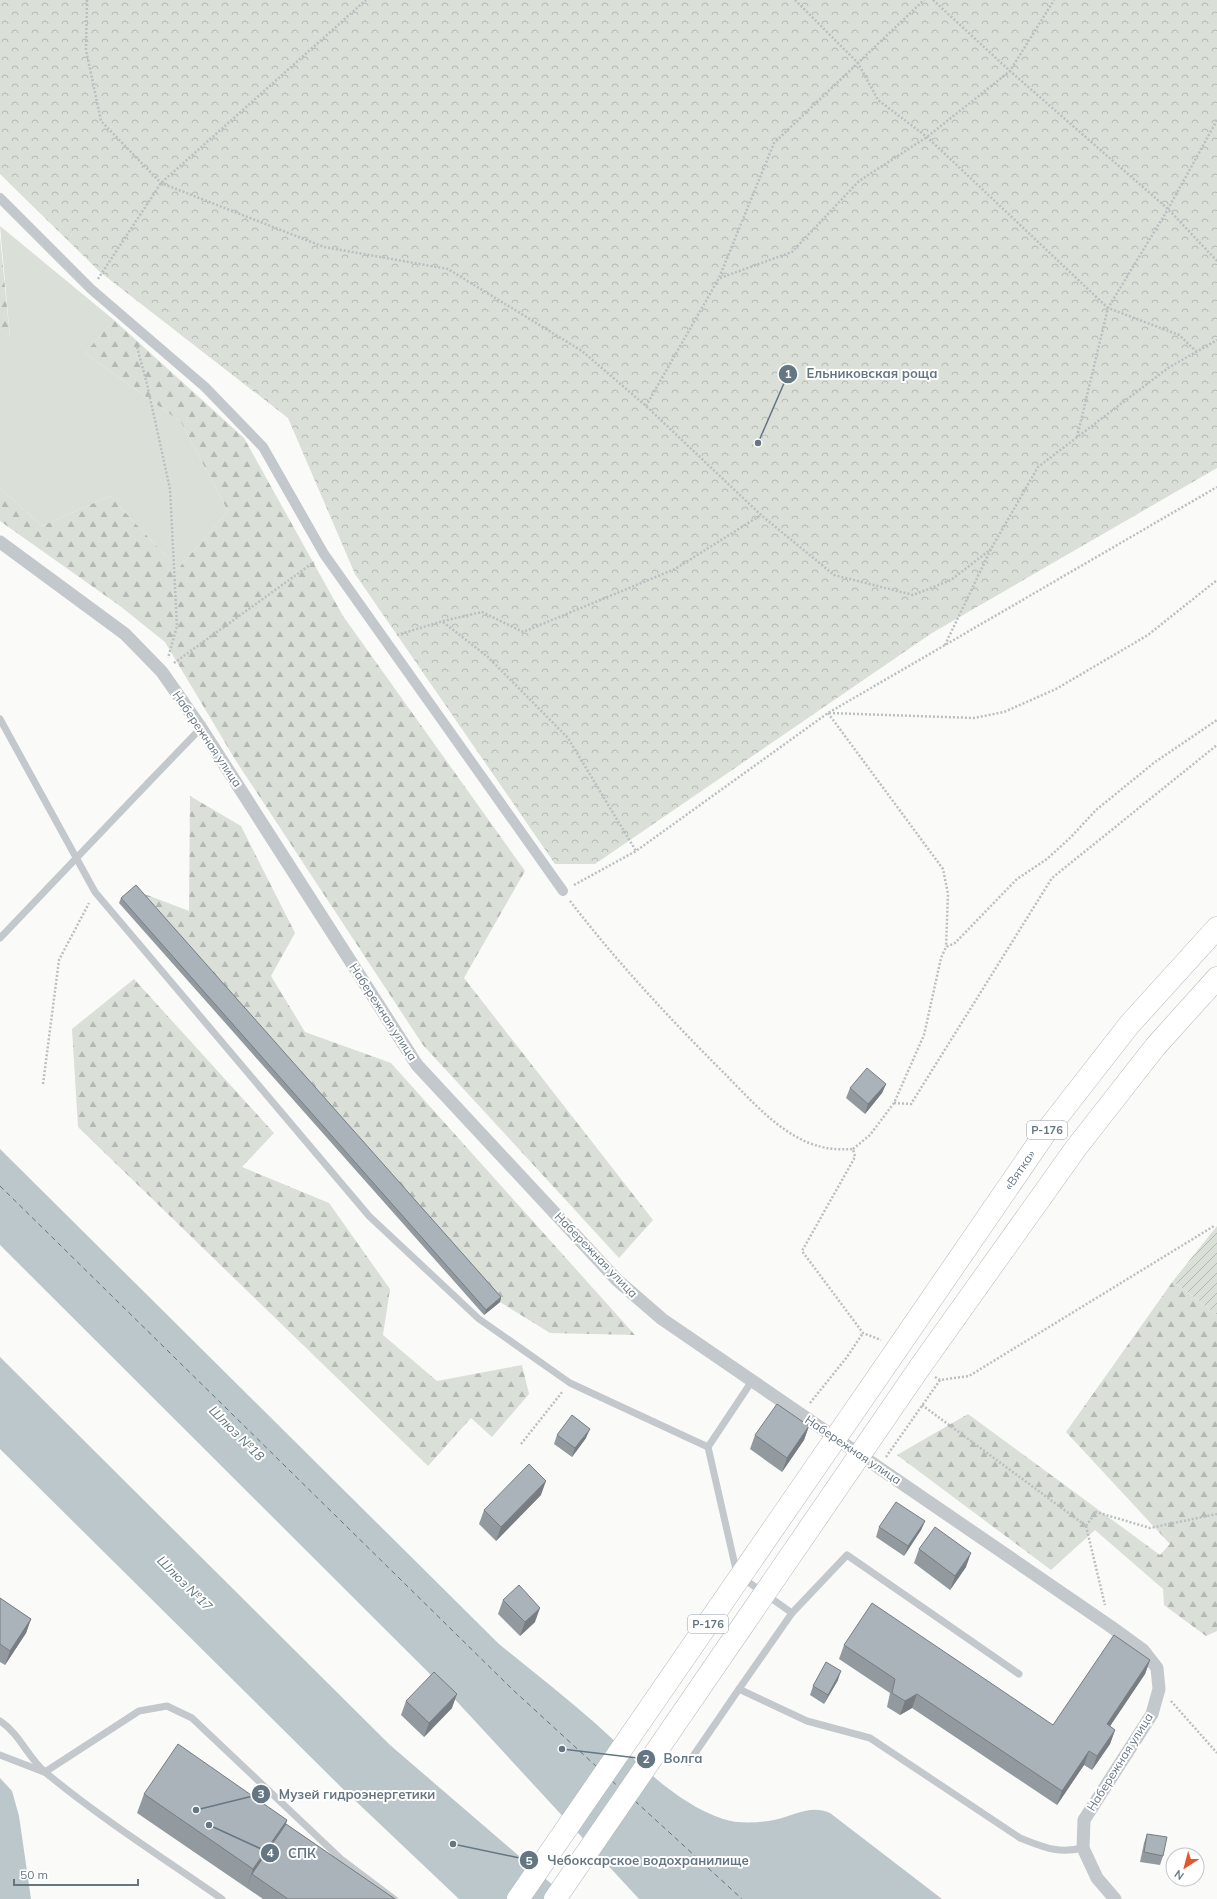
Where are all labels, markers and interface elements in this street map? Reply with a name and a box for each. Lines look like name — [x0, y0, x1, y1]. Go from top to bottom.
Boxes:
callout: Ельниковская роща — [778, 361, 945, 386]
text: Ельниковская роща — [807, 365, 938, 381]
text: 1 — [784, 366, 792, 381]
street label: Набережная улица — [170, 688, 245, 790]
street label: Набережная улица — [346, 960, 420, 1063]
road number: Р-176 — [1027, 1121, 1067, 1139]
street label: «Вятка» — [1001, 1147, 1039, 1192]
street label: Набережная улица — [552, 1209, 641, 1301]
water label: Шлюз №18 — [206, 1402, 268, 1464]
street label: Набережная улица — [802, 1412, 904, 1487]
water label: Шлюз №17 — [154, 1552, 216, 1614]
road number: Р-176 — [688, 1615, 728, 1633]
street label: Набережная улица — [1083, 1710, 1156, 1814]
callout: Волга — [636, 1746, 711, 1771]
text: Волга — [664, 1750, 702, 1766]
text: 2 — [642, 1751, 650, 1766]
callout: Музей гидроэнергетики — [251, 1782, 443, 1807]
text: 3 — [257, 1786, 265, 1801]
text: Музей гидроэнергетики — [279, 1786, 435, 1803]
callout: СПК — [260, 1840, 324, 1865]
text: 4 — [266, 1845, 274, 1860]
text: СПК — [288, 1845, 316, 1861]
north arrow — [1165, 1847, 1205, 1887]
callout: Чебоксарское водохранилище — [519, 1848, 757, 1873]
text: Чебоксарское водохранилище — [547, 1852, 749, 1868]
text: 5 — [525, 1853, 533, 1868]
scale bar — [14, 1861, 138, 1887]
text: 50 m — [20, 1867, 48, 1882]
text: N — [1172, 1867, 1187, 1883]

